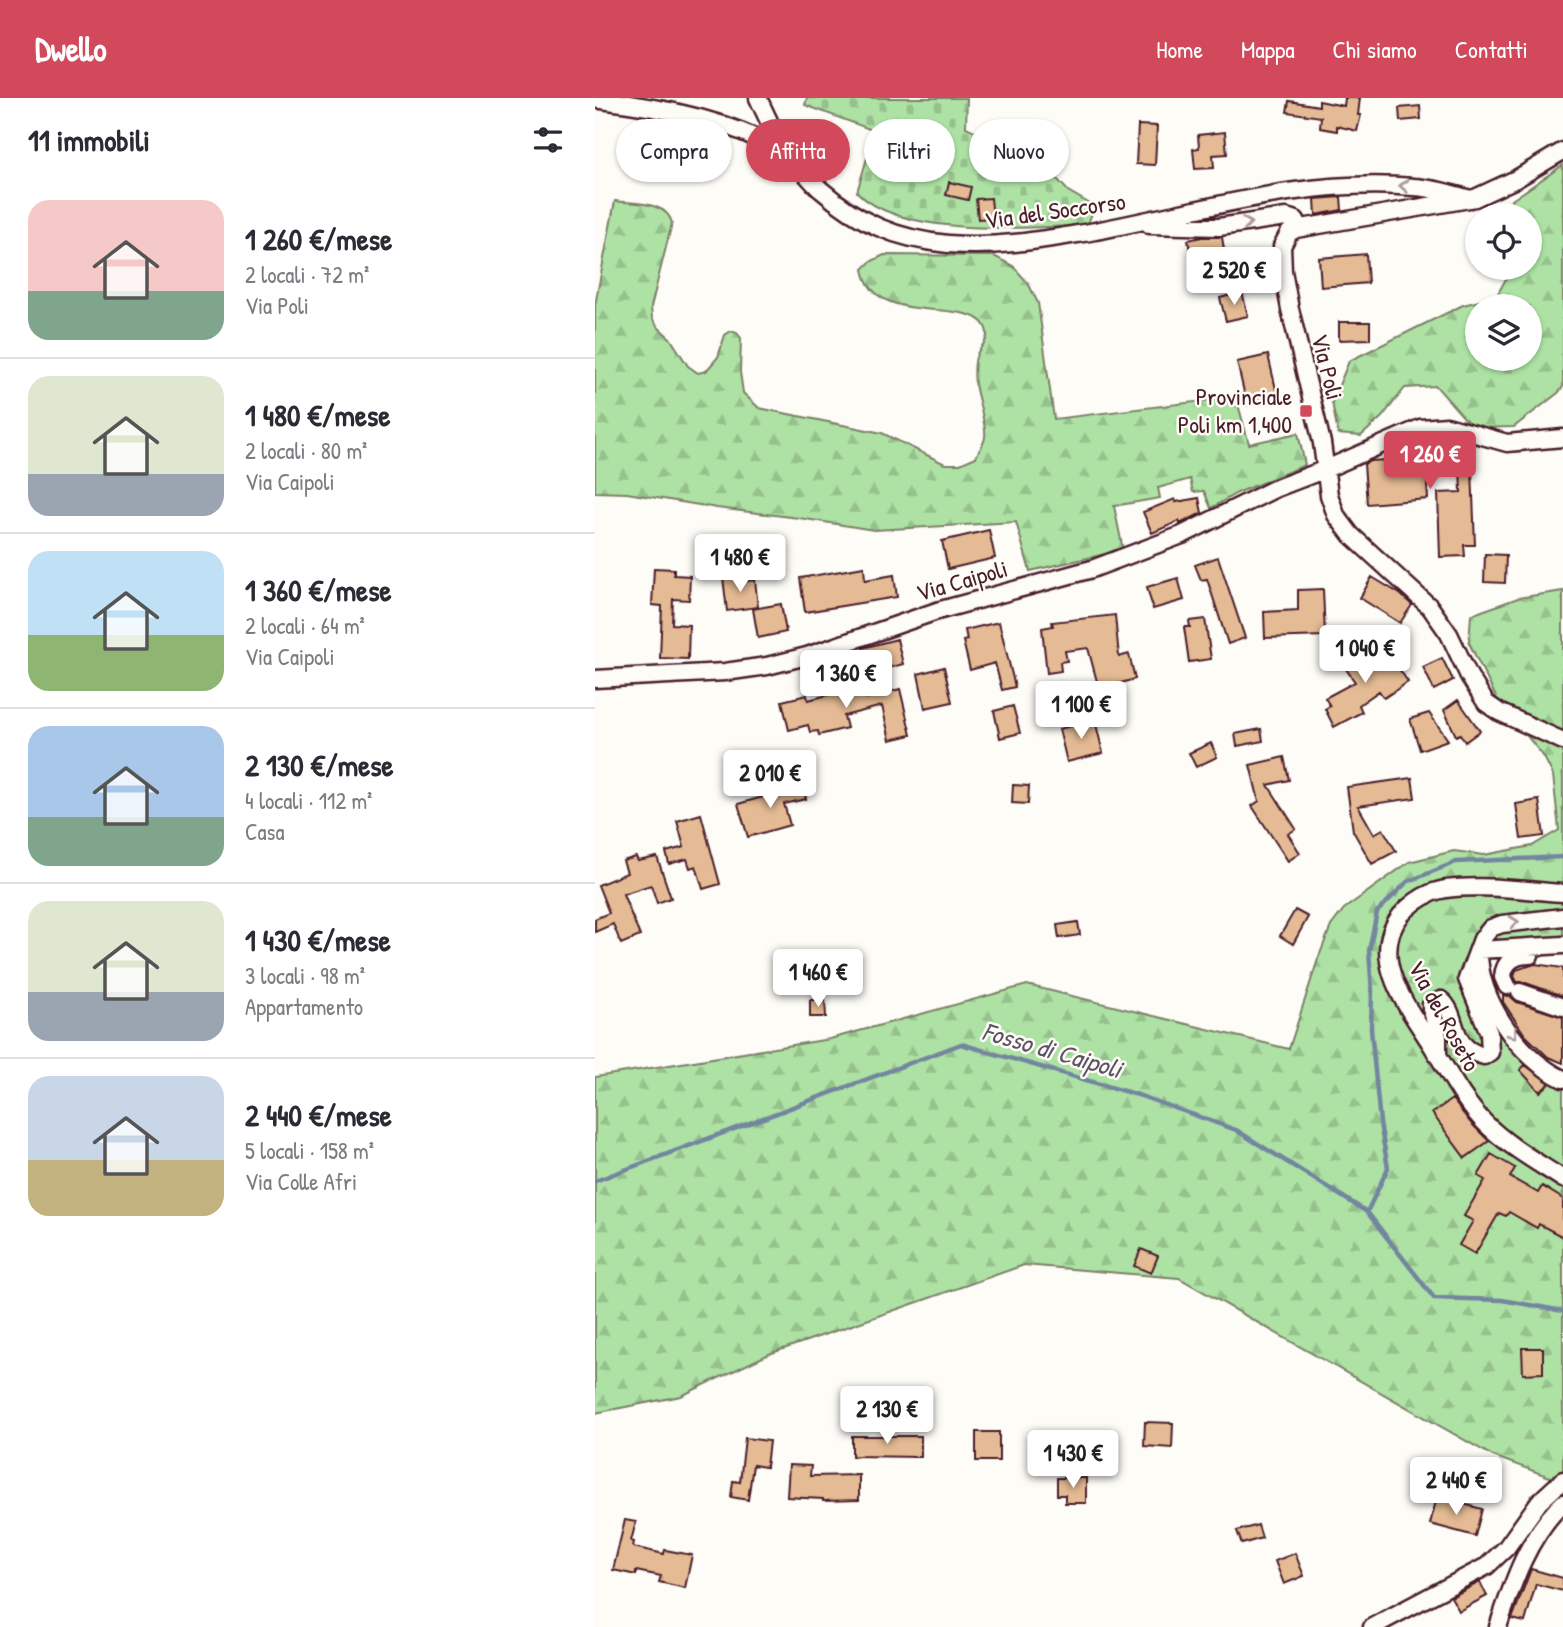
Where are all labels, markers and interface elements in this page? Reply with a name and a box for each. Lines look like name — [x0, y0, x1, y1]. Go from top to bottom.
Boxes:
text: Dwello — [35, 27, 107, 71]
text: Home — [1156, 33, 1203, 65]
text: Mappa — [1241, 33, 1295, 65]
text: Chi siamo — [1333, 33, 1417, 65]
text: Contatti — [1455, 33, 1528, 65]
chip: Compra — [616, 119, 732, 182]
chip: Affitta — [746, 119, 850, 182]
chip: Filtri — [864, 119, 955, 182]
chip: Nuovo — [969, 119, 1069, 182]
text: 11 immobili — [28, 120, 150, 160]
icon: filters — [529, 121, 567, 159]
one-way arrow — [1398, 179, 1409, 194]
street label: Via del Soccorso — [982, 184, 1128, 236]
map controls — [1465, 203, 1542, 371]
button: locate — [1465, 203, 1542, 280]
one-way arrow — [1241, 216, 1253, 231]
text: 1 260 €/mese — [245, 219, 392, 259]
icon: home — [84, 228, 168, 312]
pin: 2 520 € — [1169, 248, 1299, 307]
text: 2 520 € — [1202, 254, 1266, 285]
text: 2 locali · 72 m² — [245, 259, 369, 290]
text: Via Poli — [245, 290, 309, 321]
button: layers — [1465, 294, 1542, 371]
street label: Via Poli — [1304, 330, 1352, 403]
place label: Provinciale Poli km 1,400 — [1178, 380, 1292, 440]
text: 1 480 €/mese — [245, 395, 390, 435]
marker: Provinciale Poli km 1,400 — [1298, 403, 1314, 419]
icon: home — [84, 404, 168, 488]
pin: 1 260 € — [1365, 432, 1495, 491]
text: 2 locali · 80 m² — [245, 435, 367, 466]
text: 1 260 € — [1400, 438, 1460, 469]
text: Via Caipoli — [245, 466, 335, 497]
pin: 1 480 € — [675, 534, 805, 594]
text: 1 480 € — [711, 541, 769, 572]
street label: Via Caipoli — [912, 552, 1011, 608]
text: 1 360 €/mese — [245, 570, 392, 610]
icon: home — [84, 579, 168, 663]
text: 2 locali · 64 m² — [245, 610, 365, 641]
pin: 1 040 € — [1300, 626, 1430, 685]
text: 1 040 € — [1335, 632, 1395, 663]
text: Via Caipoli — [245, 641, 335, 672]
pin: 1 360 € — [781, 650, 911, 710]
text: 1 360 € — [816, 657, 876, 688]
pin: 1 100 € — [1016, 682, 1146, 741]
text: 1 100 € — [1052, 688, 1110, 719]
text: 2 130 €/mese — [245, 745, 394, 785]
pin: 2 010 € — [705, 750, 835, 810]
icon: home — [84, 754, 168, 838]
text: 2 010 € — [739, 757, 801, 788]
text: 4 locali · 112 m² — [245, 785, 372, 816]
text: Casa — [245, 816, 285, 847]
one-way arrow — [1508, 915, 1519, 930]
text: 1 430 €/mese — [245, 920, 391, 960]
icon: home — [84, 929, 168, 1013]
pin: 1 460 € — [753, 950, 883, 1009]
street label: Via del Roseto — [1401, 954, 1489, 1077]
text: 1 460 € — [789, 956, 847, 987]
text: 3 locali · 98 m² — [245, 960, 365, 991]
text: Appartamento — [245, 991, 363, 1022]
water label: Fosso di Caipoli — [978, 1013, 1128, 1088]
one-way arrow — [1504, 1026, 1517, 1039]
text: 2 440 €/mese — [245, 1095, 392, 1135]
icon: home — [84, 1104, 168, 1188]
text: 5 locali · 158 m² — [245, 1135, 374, 1166]
text: Via Colle Afri — [245, 1166, 357, 1197]
pin: 2 130 € — [822, 1386, 952, 1446]
text: 2 130 € — [856, 1393, 918, 1424]
pin: 1 430 € — [1008, 1430, 1138, 1490]
text: 1 430 € — [1043, 1437, 1103, 1468]
pin: 2 440 € — [1391, 1458, 1521, 1517]
text: 2 440 € — [1426, 1464, 1486, 1495]

